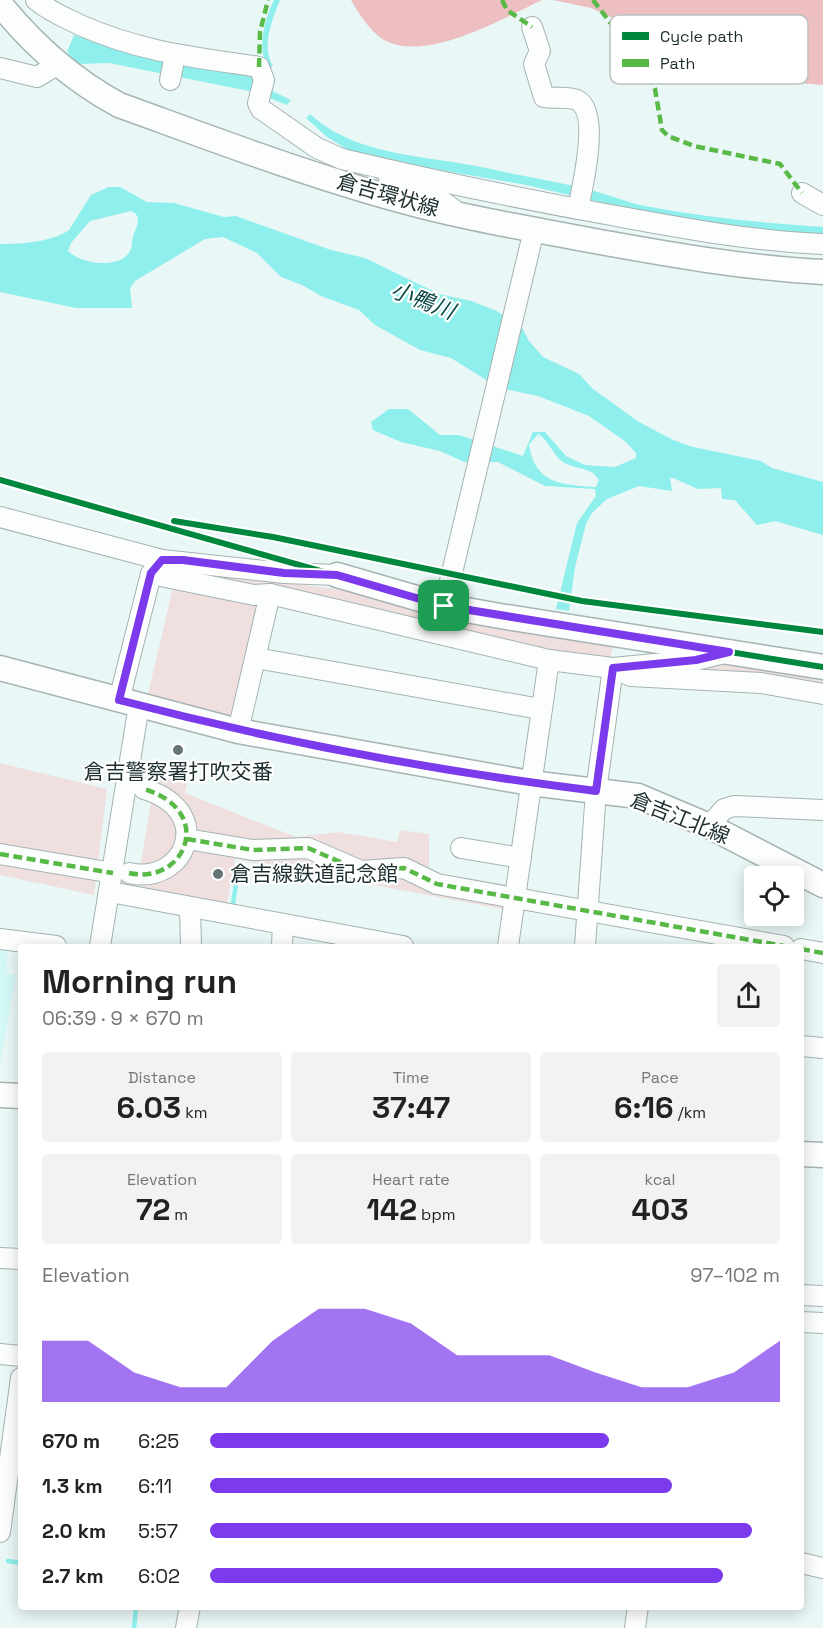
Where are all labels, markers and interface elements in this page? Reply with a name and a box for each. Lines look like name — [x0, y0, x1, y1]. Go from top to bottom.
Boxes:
legend — [610, 15, 808, 84]
text: Cycle path — [660, 26, 743, 47]
text: Path — [660, 53, 695, 74]
street label: 倉吉環状線 — [334, 167, 442, 222]
water label: 小鴨川 — [387, 275, 461, 326]
pin — [418, 580, 469, 631]
icon: arrive — [427, 589, 460, 622]
marker: 倉吉警察署打吹交番 — [171, 743, 185, 757]
place label: 倉吉警察署打吹交番 — [84, 758, 273, 785]
street label: 倉吉江北線 — [626, 785, 734, 850]
place label: 倉吉線鉄道記念館 — [230, 860, 398, 887]
map controls — [744, 866, 804, 926]
button: locate — [744, 866, 804, 926]
marker: 倉吉線鉄道記念館 — [211, 867, 225, 881]
text: Morning run — [42, 961, 237, 1003]
button: share — [717, 964, 780, 1027]
text: 06:39 · 9 × 670 m — [42, 1005, 204, 1031]
text: Distance — [128, 1067, 196, 1088]
text: Time — [393, 1067, 429, 1088]
text: Pace — [641, 1067, 679, 1088]
text: 6.03 — [116, 1088, 181, 1127]
text: 37:47 — [372, 1088, 450, 1127]
text: 6:16 — [614, 1088, 674, 1127]
text: km — [181, 1102, 208, 1123]
text: /km — [674, 1102, 706, 1123]
text: Elevation — [127, 1169, 197, 1190]
text: Heart rate — [372, 1169, 450, 1190]
text: kcal — [645, 1169, 675, 1190]
text: 72 — [136, 1190, 170, 1229]
text: 142 — [367, 1190, 417, 1229]
text: 403 — [632, 1190, 688, 1229]
text: m — [170, 1204, 188, 1225]
text: bpm — [417, 1204, 455, 1225]
text: Elevation — [42, 1262, 130, 1288]
text: 97–102 m — [690, 1262, 780, 1288]
text: 670 m — [42, 1428, 100, 1454]
text: 6:25 — [138, 1428, 179, 1454]
text: 1.3 km — [42, 1473, 103, 1499]
text: 6:11 — [138, 1473, 172, 1499]
text: 2.0 km — [42, 1518, 106, 1544]
text: 5:57 — [138, 1518, 178, 1544]
text: 2.7 km — [42, 1563, 104, 1589]
text: 6:02 — [138, 1563, 180, 1589]

